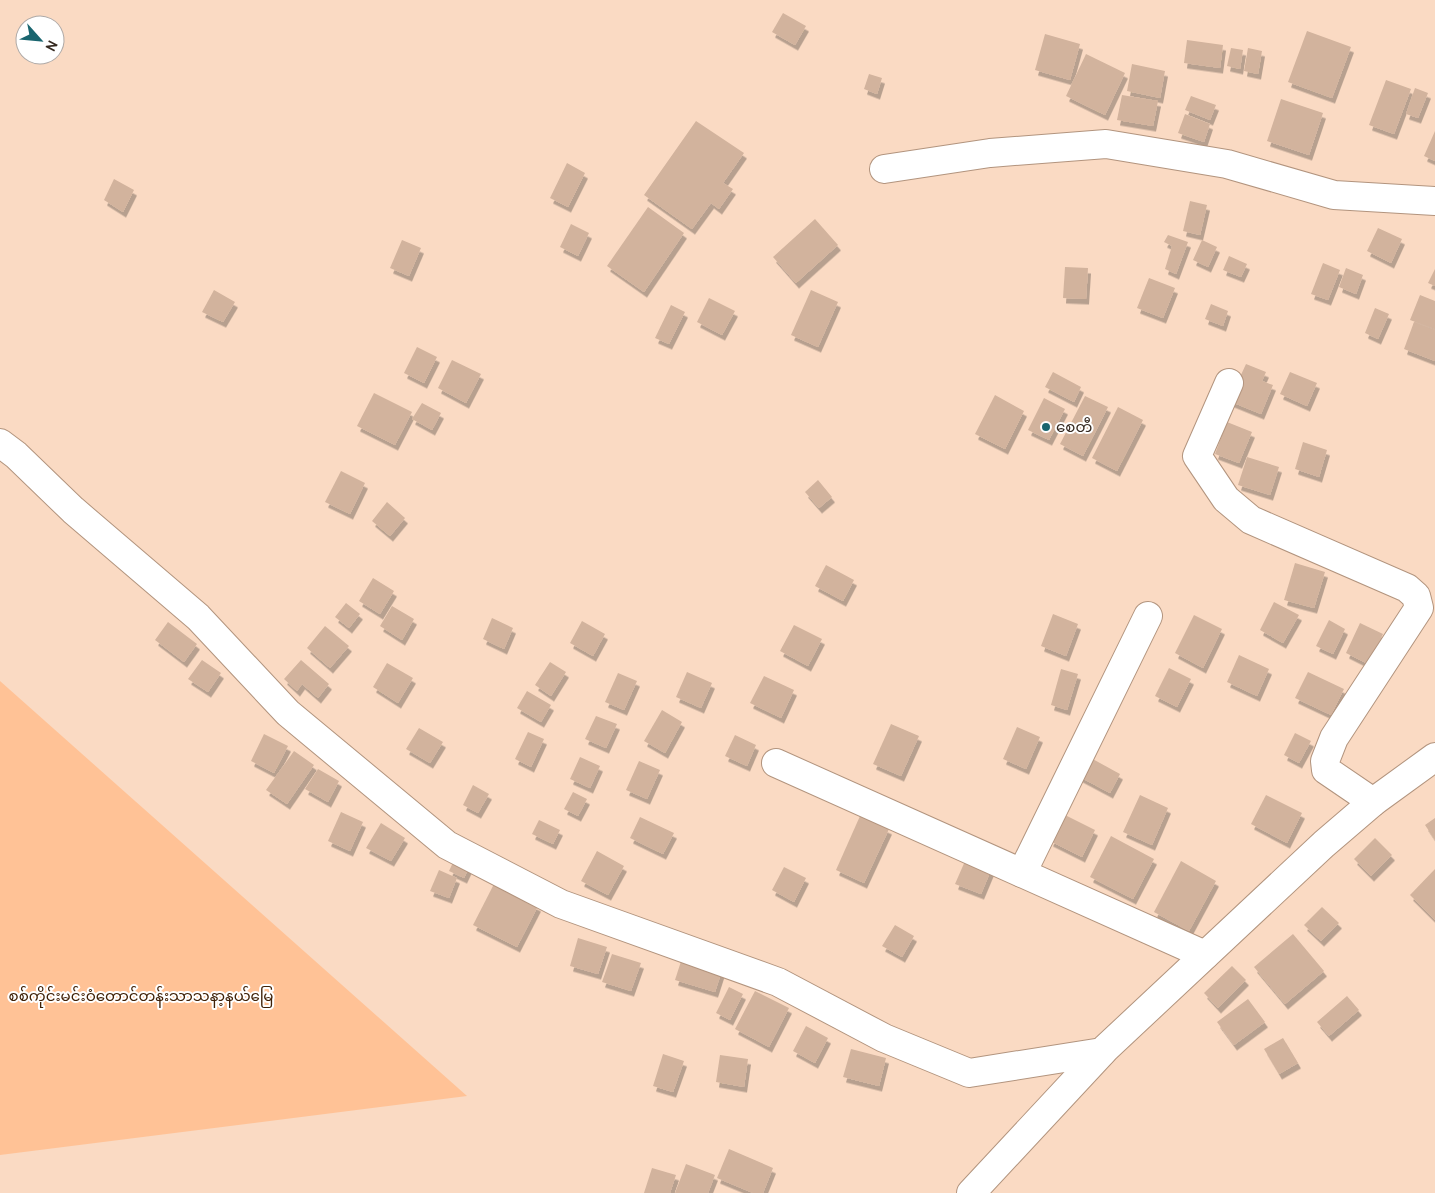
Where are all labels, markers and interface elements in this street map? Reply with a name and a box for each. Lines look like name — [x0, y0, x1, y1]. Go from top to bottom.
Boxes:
north arrow — [15, 15, 65, 65]
text: N — [41, 37, 62, 54]
place label: စေတီ — [1056, 417, 1092, 436]
marker: စေတီ — [1040, 421, 1052, 433]
park label: စစ်ကိုင်းမင်းဝံတောင်တန်းသာသနာ့နယ်မြေ — [9, 986, 273, 1008]

